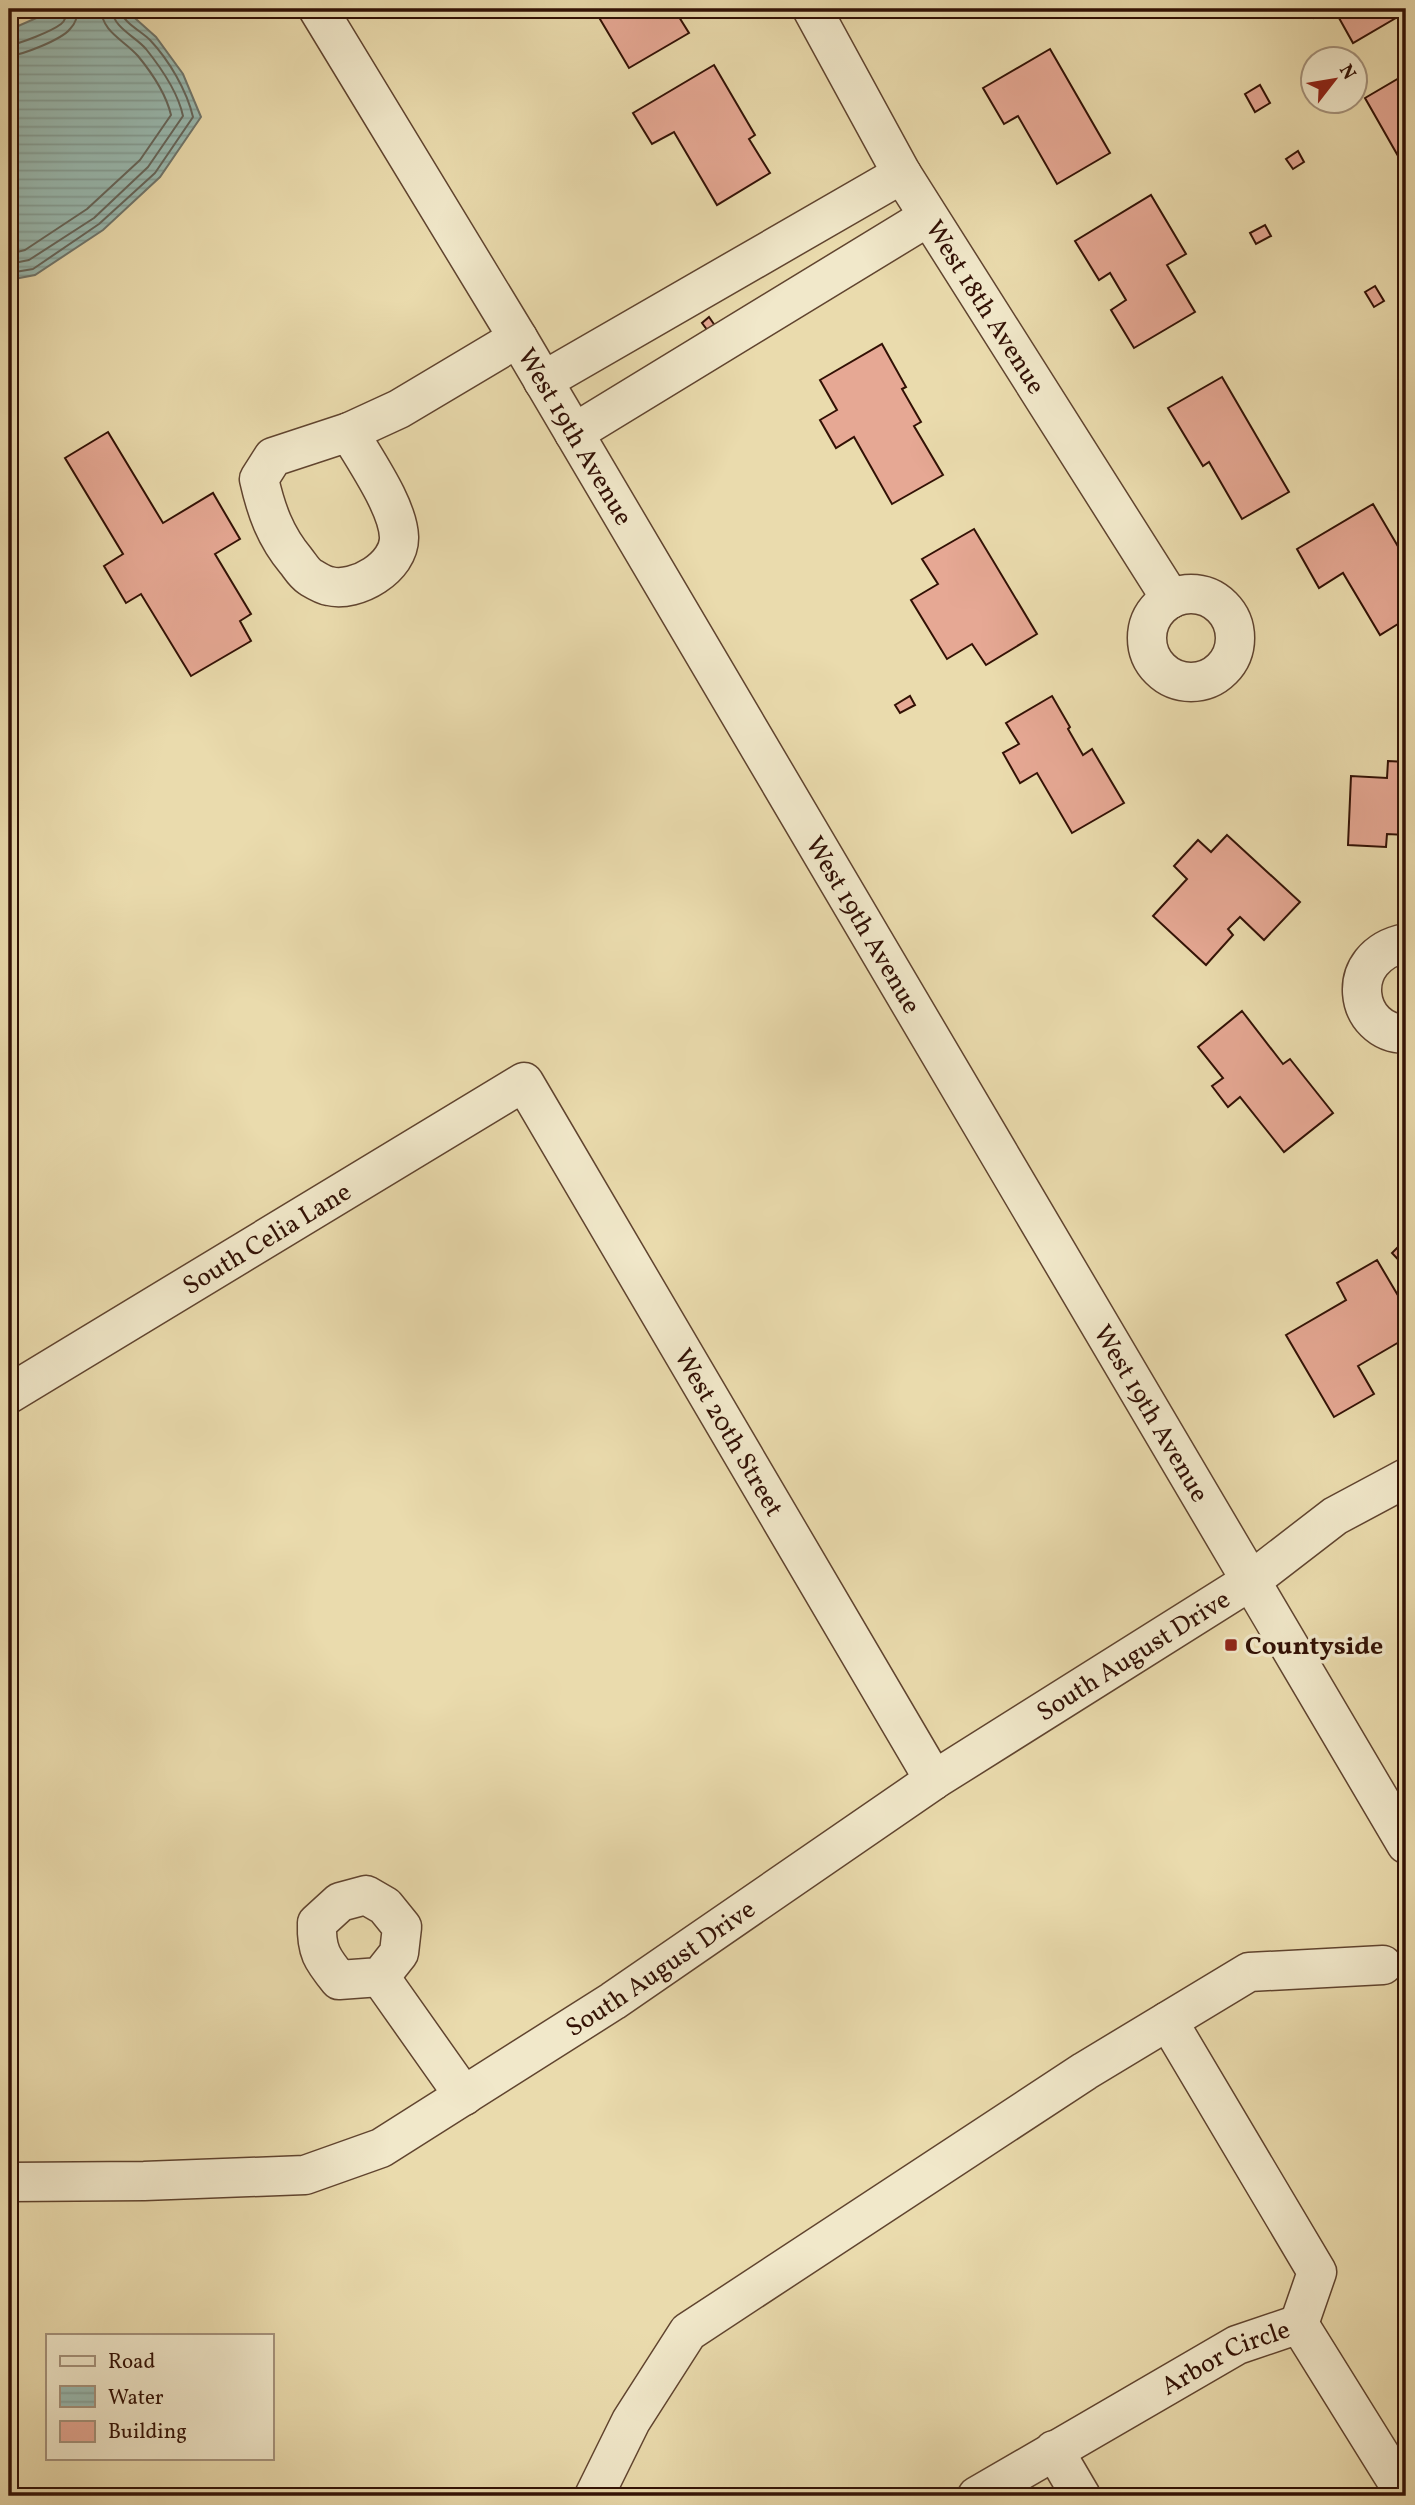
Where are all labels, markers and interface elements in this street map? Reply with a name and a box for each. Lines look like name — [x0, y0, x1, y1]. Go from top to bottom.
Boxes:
north arrow — [1300, 46, 1370, 116]
text: N — [1332, 60, 1362, 85]
street label: West 18th Avenue — [916, 214, 1053, 402]
street label: West 19th Avenue — [508, 342, 641, 533]
street label: West 19th Avenue — [796, 830, 929, 1021]
street label: South Celia Lane — [176, 1175, 359, 1305]
street label: West 19th Avenue — [1084, 1319, 1217, 1509]
street label: West 20th Street — [664, 1342, 791, 1524]
street label: South August Drive — [1030, 1582, 1237, 1731]
place label: Countyside — [1245, 1629, 1383, 1665]
marker: Countyside — [1223, 1637, 1239, 1653]
street label: South August Drive — [559, 1892, 763, 2047]
street label: Arbor Circle — [1155, 2312, 1295, 2405]
legend — [46, 2334, 273, 2460]
text: Road — [108, 2348, 155, 2377]
text: Water — [108, 2384, 164, 2413]
text: Building — [108, 2418, 187, 2447]

